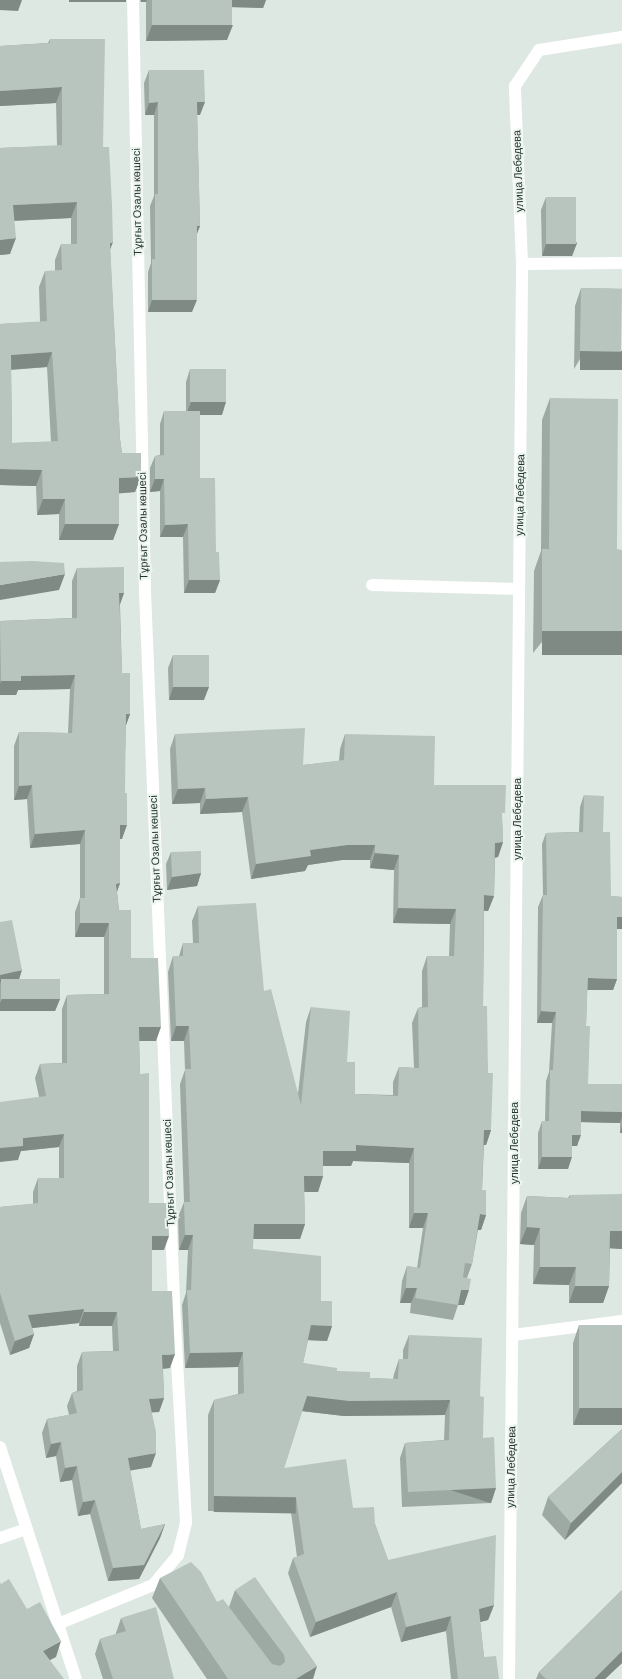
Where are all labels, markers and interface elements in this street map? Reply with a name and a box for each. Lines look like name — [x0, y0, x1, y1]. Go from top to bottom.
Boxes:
street label: улица Лебедева — [510, 130, 526, 212]
street label: Тұрғыт Озалы көшесі — [129, 148, 145, 256]
street label: улица Лебедева — [513, 454, 527, 536]
street label: Тұрғыт Озалы көшесі — [135, 472, 151, 580]
street label: улица Лебедева — [510, 778, 524, 860]
street label: Тұрғыт Озалы көшесі — [147, 795, 163, 903]
street label: улица Лебедева — [507, 1102, 521, 1184]
street label: Тұрғыт Озалы көшесі — [161, 1119, 177, 1227]
street label: улица Лебедева — [504, 1426, 518, 1508]

